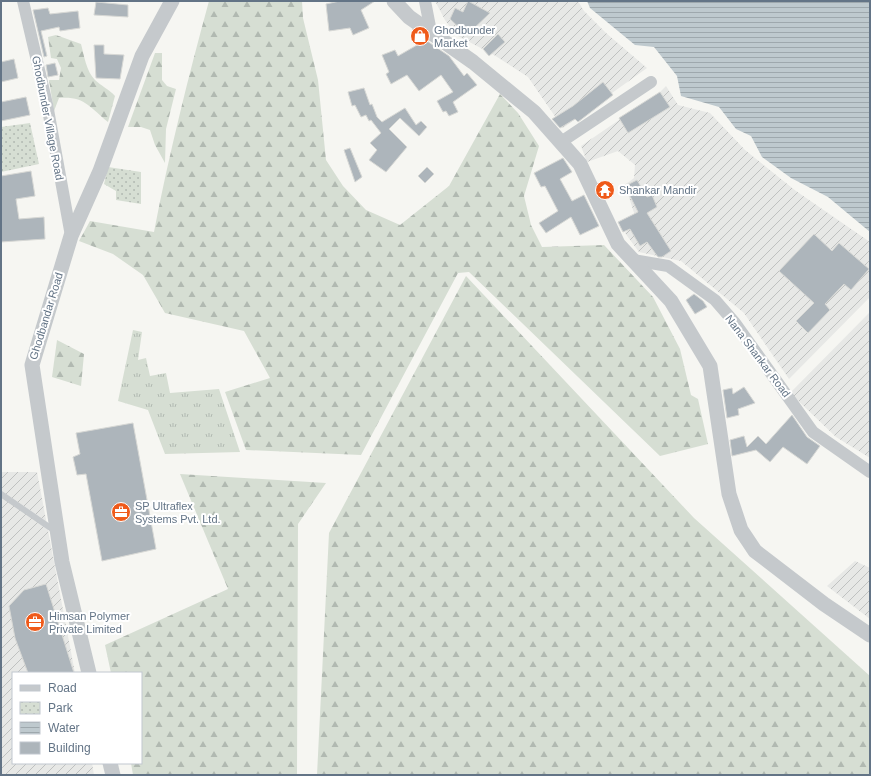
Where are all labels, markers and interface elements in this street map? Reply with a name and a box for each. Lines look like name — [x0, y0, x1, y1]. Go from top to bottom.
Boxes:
place label: Ghodbunder Market — [434, 24, 495, 49]
shop icon: Ghodbunder Market — [409, 25, 431, 47]
street label: Ghodbunder Village Road — [30, 55, 66, 181]
temple icon: Shankar Mandir — [594, 179, 616, 201]
place label: Shankar Mandir — [619, 184, 697, 196]
street label: Ghodbandar Road — [27, 271, 65, 361]
street label: Nana Shankar Road — [723, 313, 793, 399]
place label: SP Ultraflex Systems Pvt. Ltd. — [135, 500, 221, 525]
office icon: SP Ultraflex Systems Pvt. Ltd. — [110, 501, 132, 523]
place label: Himsan Polymer Private Limited — [49, 610, 130, 635]
office icon: Himsan Polymer Private Limited — [24, 611, 46, 633]
legend — [12, 672, 142, 764]
text: Road — [48, 681, 77, 695]
text: Park — [48, 701, 74, 715]
text: Water — [48, 721, 80, 735]
text: Building — [48, 741, 91, 755]

